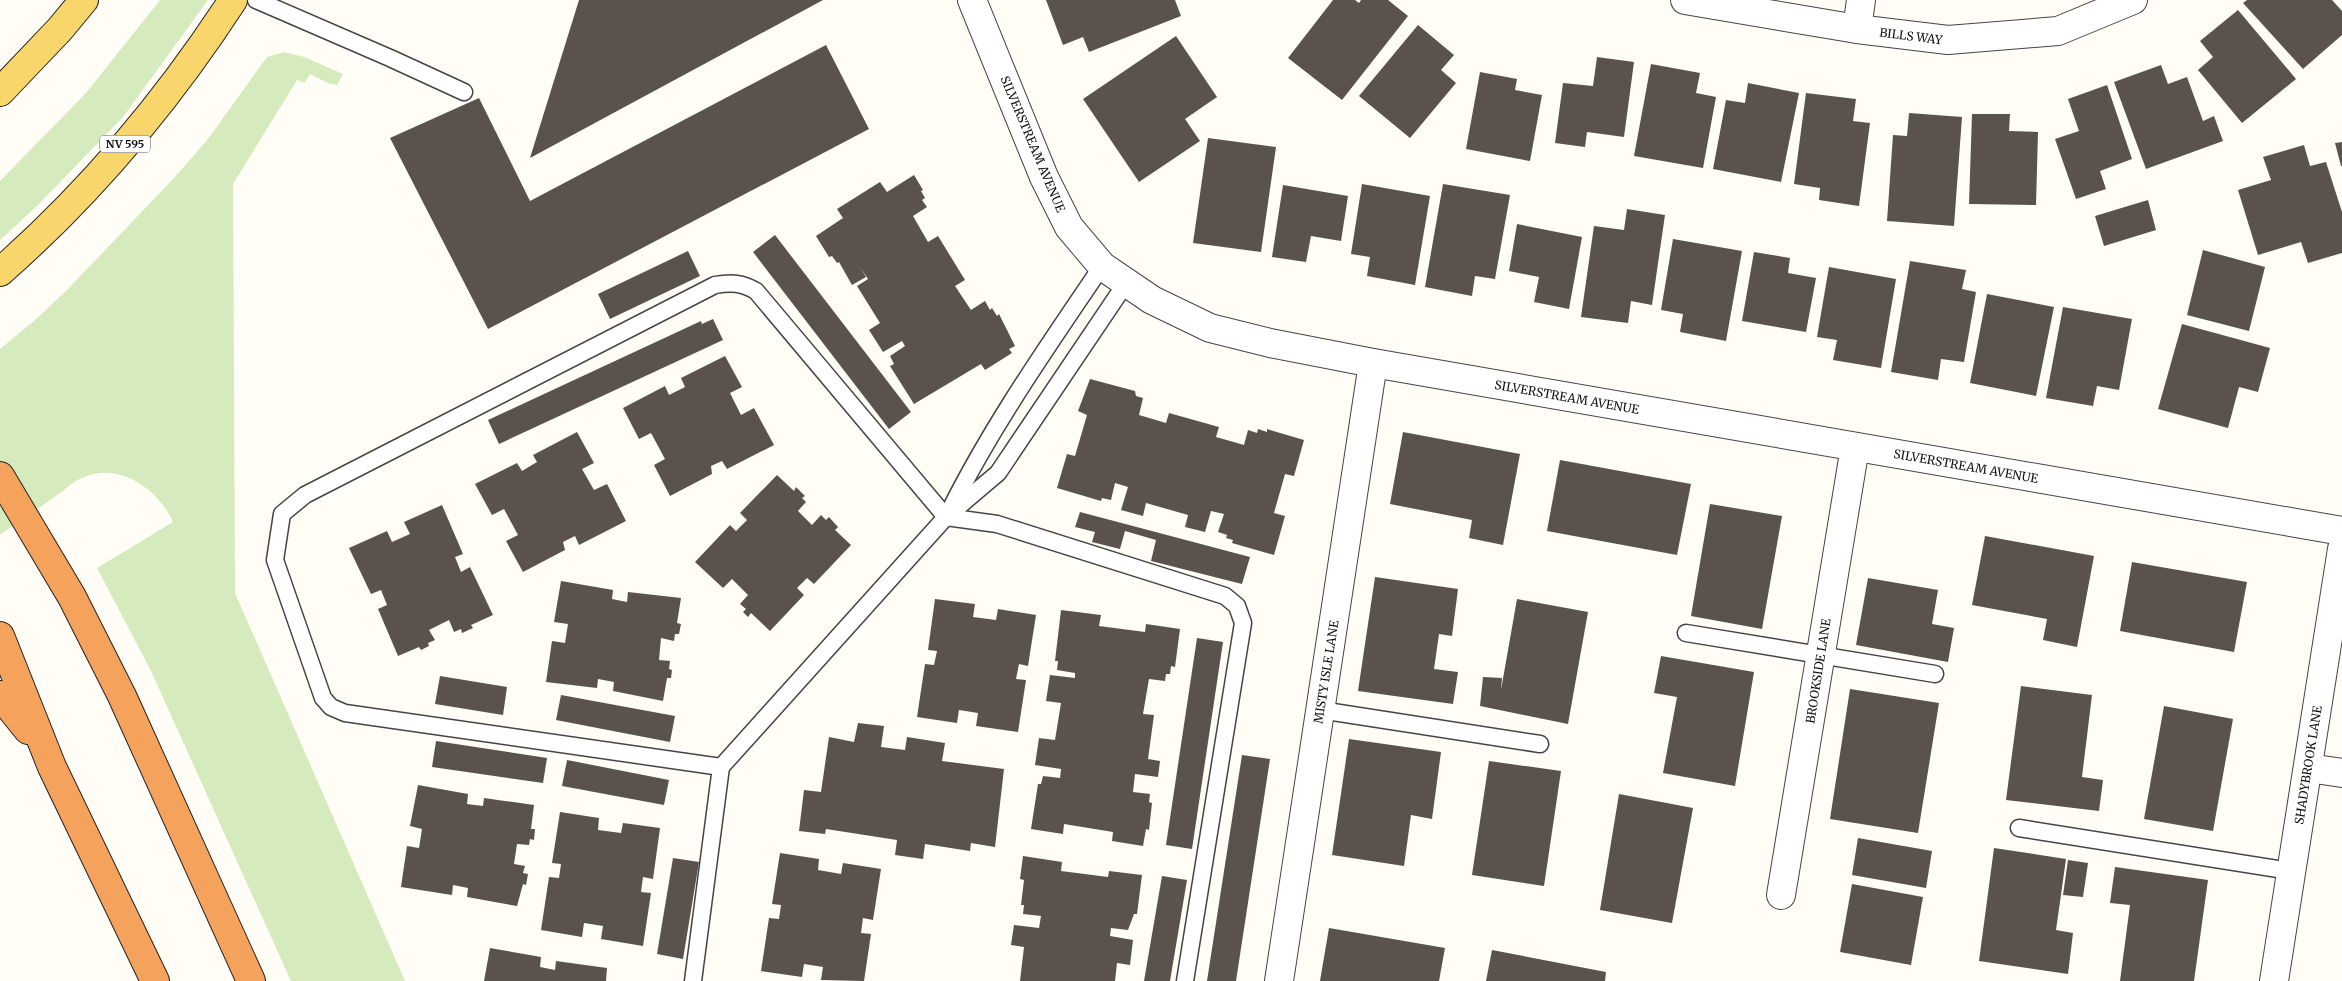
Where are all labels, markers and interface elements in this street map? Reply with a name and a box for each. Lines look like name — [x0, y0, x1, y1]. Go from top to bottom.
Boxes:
street label: BILLS WAY — [1879, 25, 1944, 47]
street label: SILVERSTREAM AVENUE — [997, 74, 1069, 215]
road number: NV 595 — [100, 136, 150, 152]
street label: SILVERSTREAM AVENUE — [1494, 377, 1641, 417]
street label: SILVERSTREAM AVENUE — [1893, 446, 2040, 486]
street label: BROOKSIDE LANE — [1802, 617, 1834, 725]
street label: MISTY ISLE LANE — [1310, 619, 1342, 725]
street label: SHADYBROOK LANE — [2291, 704, 2325, 825]

